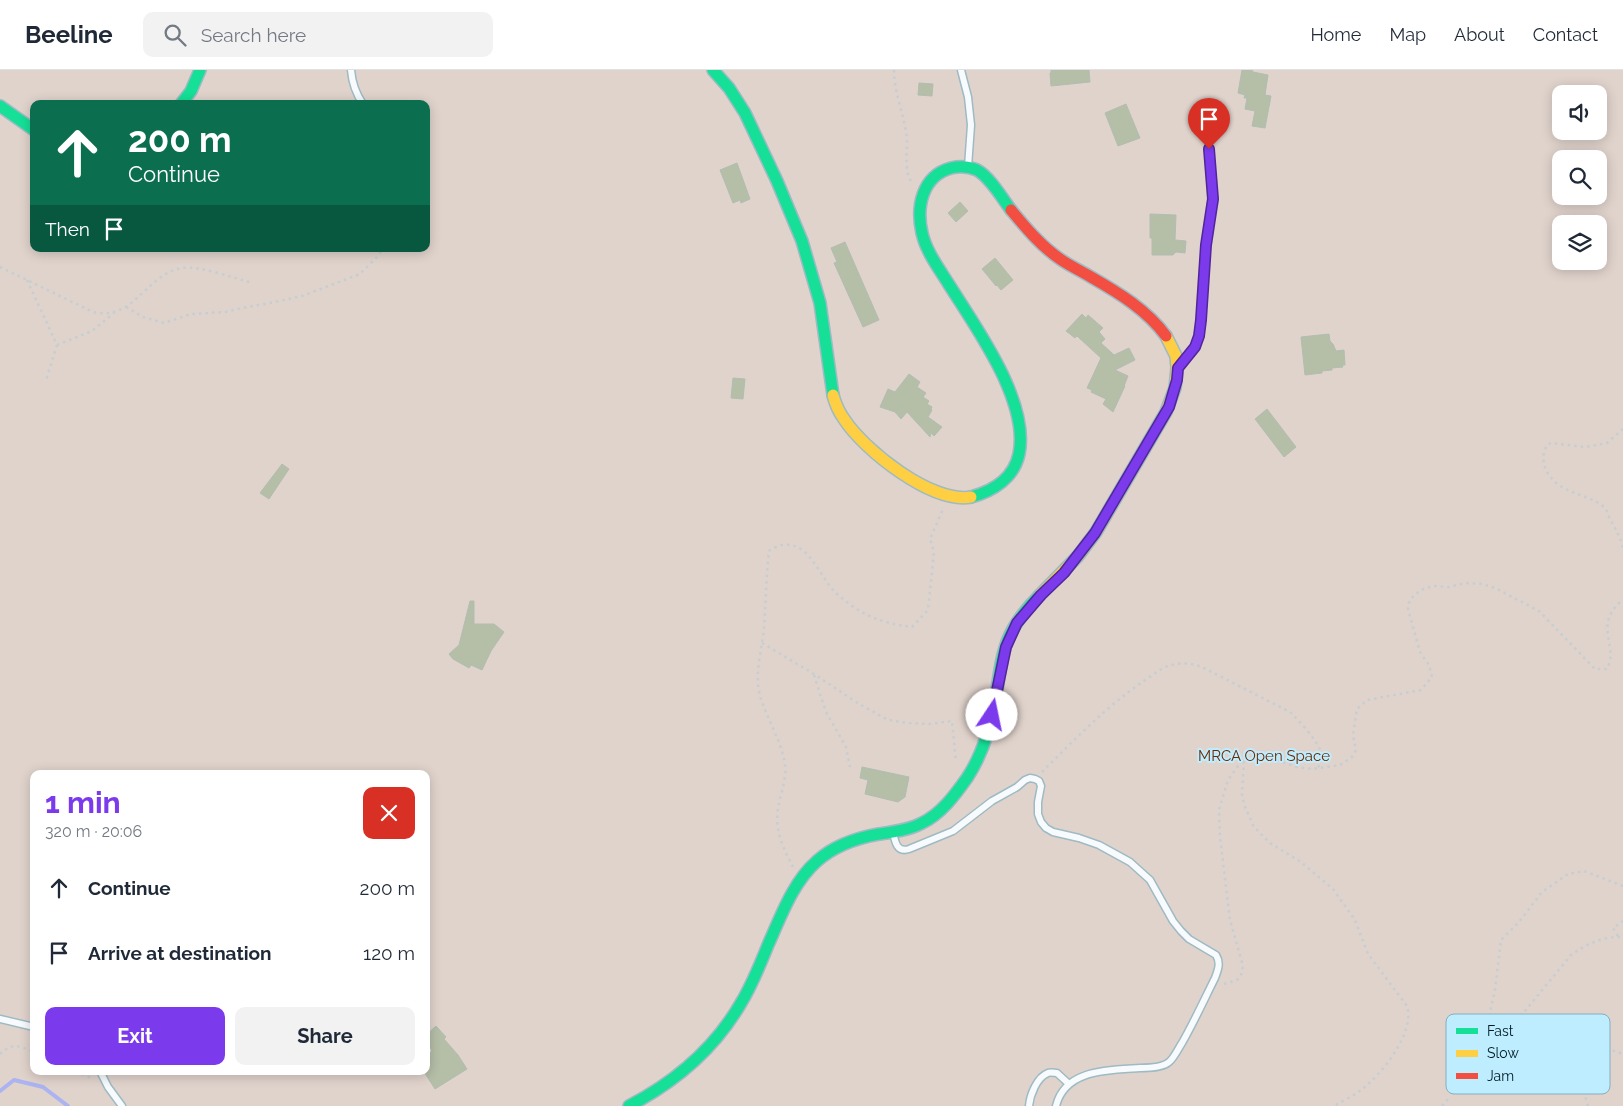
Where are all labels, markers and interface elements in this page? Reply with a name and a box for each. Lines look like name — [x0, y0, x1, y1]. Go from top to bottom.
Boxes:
search box — [143, 12, 493, 57]
text: Beeline — [25, 20, 113, 49]
icon: search — [161, 21, 189, 49]
text: Search here — [201, 24, 306, 46]
text: Home — [1310, 24, 1361, 45]
text: Map — [1389, 24, 1426, 45]
text: About — [1454, 24, 1505, 45]
text: Contact — [1533, 24, 1598, 45]
map controls — [1552, 85, 1607, 270]
button: sound — [1552, 85, 1607, 140]
pin — [1188, 98, 1230, 149]
icon: arrive — [1195, 105, 1223, 133]
text: 200 m — [128, 119, 232, 160]
icon: ahead — [45, 120, 110, 185]
button: search — [1552, 150, 1607, 205]
text: Continue — [128, 161, 220, 187]
icon: arrive — [100, 215, 128, 243]
button: layers — [1552, 215, 1607, 270]
text: Then — [45, 218, 90, 240]
position arrow — [965, 688, 1017, 740]
park label: MRCA Open Space — [1198, 747, 1330, 765]
text: 1 min — [45, 785, 121, 820]
button: close — [363, 787, 415, 839]
text: 320 m · 20:06 — [45, 822, 142, 841]
icon: ahead — [45, 874, 73, 902]
text: Continue — [88, 877, 171, 899]
text: 200 m — [360, 877, 415, 899]
icon: arrive — [45, 939, 73, 967]
text: Arrive at destination — [88, 942, 272, 964]
text: 120 m — [363, 942, 415, 964]
button: Exit — [45, 1007, 225, 1065]
button: Share — [235, 1007, 415, 1065]
legend — [1446, 1014, 1610, 1094]
text: Fast — [1487, 1023, 1514, 1039]
text: Slow — [1487, 1045, 1519, 1061]
text: Jam — [1487, 1068, 1514, 1084]

